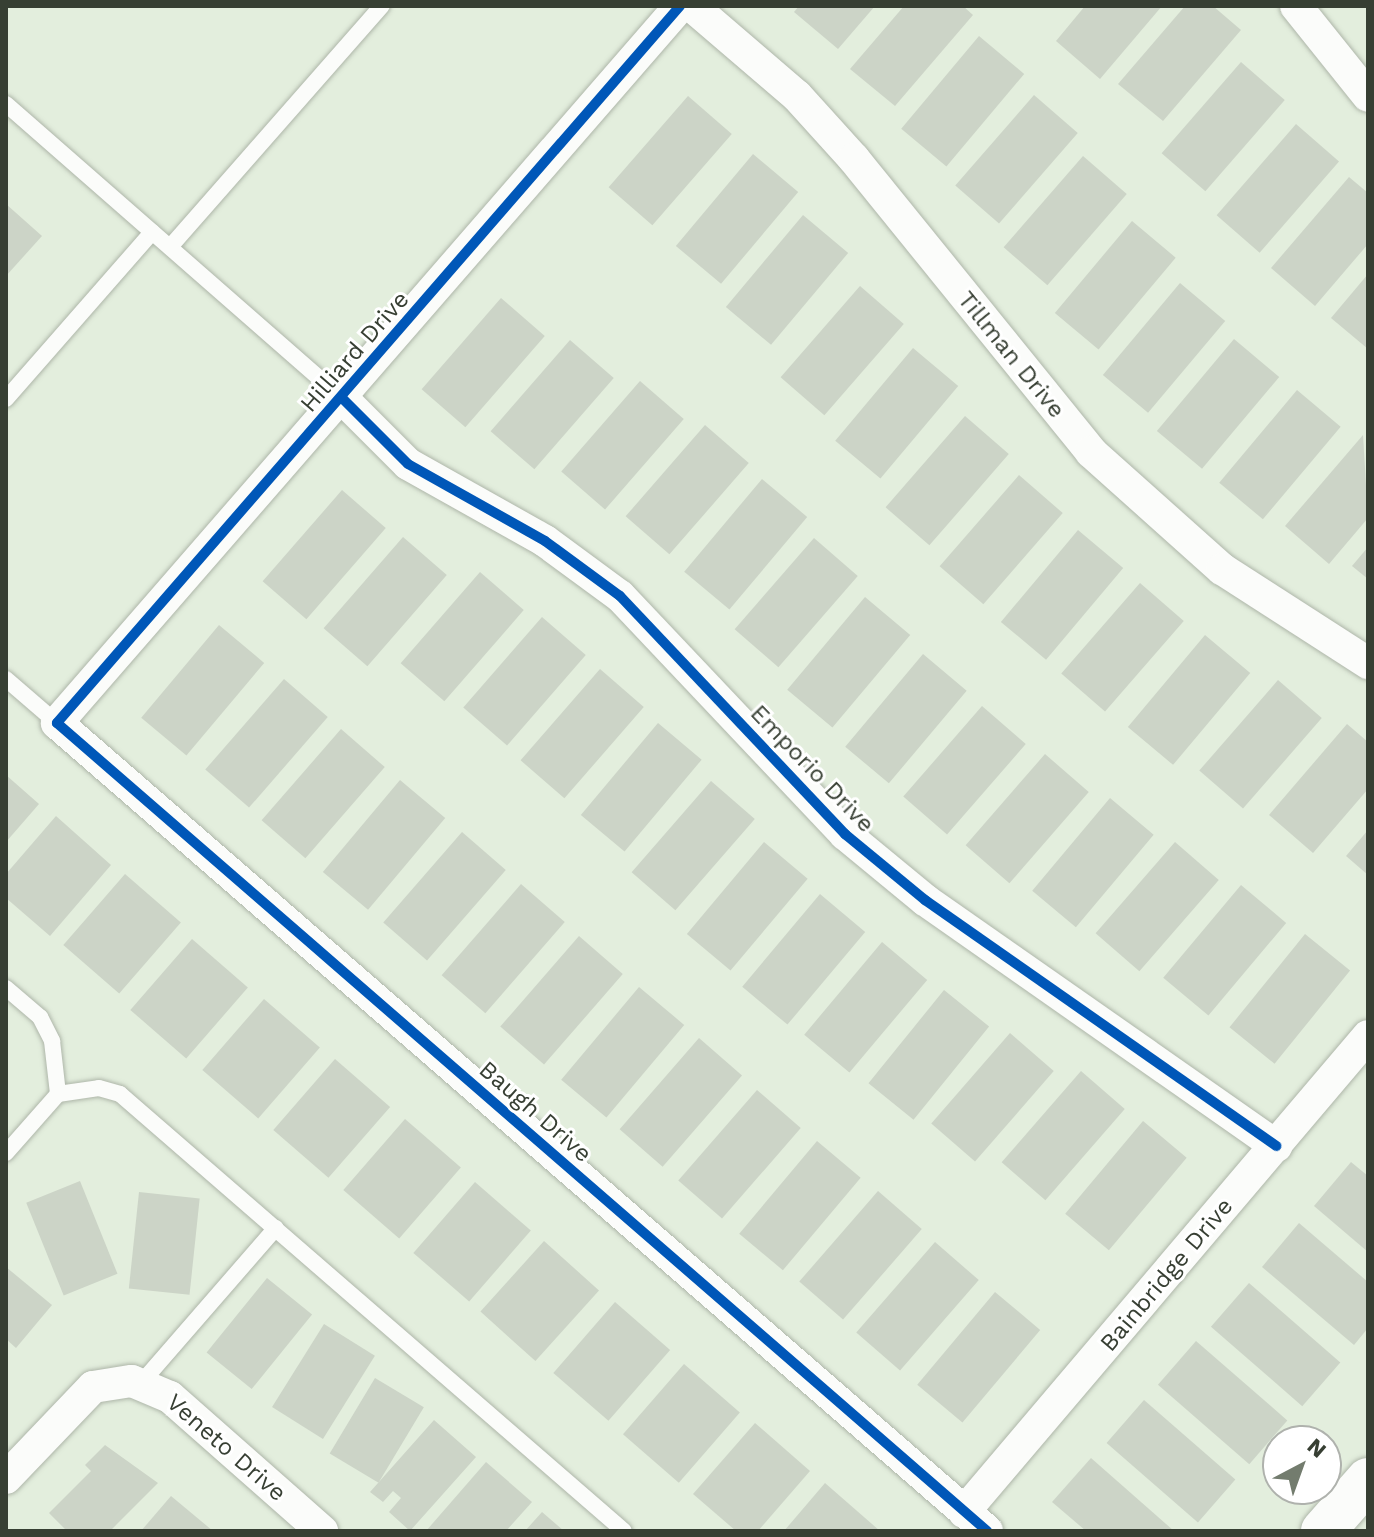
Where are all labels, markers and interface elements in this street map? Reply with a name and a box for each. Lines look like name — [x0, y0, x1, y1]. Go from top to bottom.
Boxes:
street label: Hilliard Drive — [295, 286, 415, 418]
street label: Tillman Drive — [951, 286, 1071, 424]
street label: Emporio Drive — [744, 699, 880, 839]
street label: Baugh Drive — [473, 1055, 597, 1169]
street label: Bainbridge Drive — [1095, 1192, 1239, 1358]
street label: Veneto Drive — [160, 1388, 292, 1508]
north arrow — [1262, 1425, 1342, 1505]
text: N — [1302, 1433, 1331, 1463]

